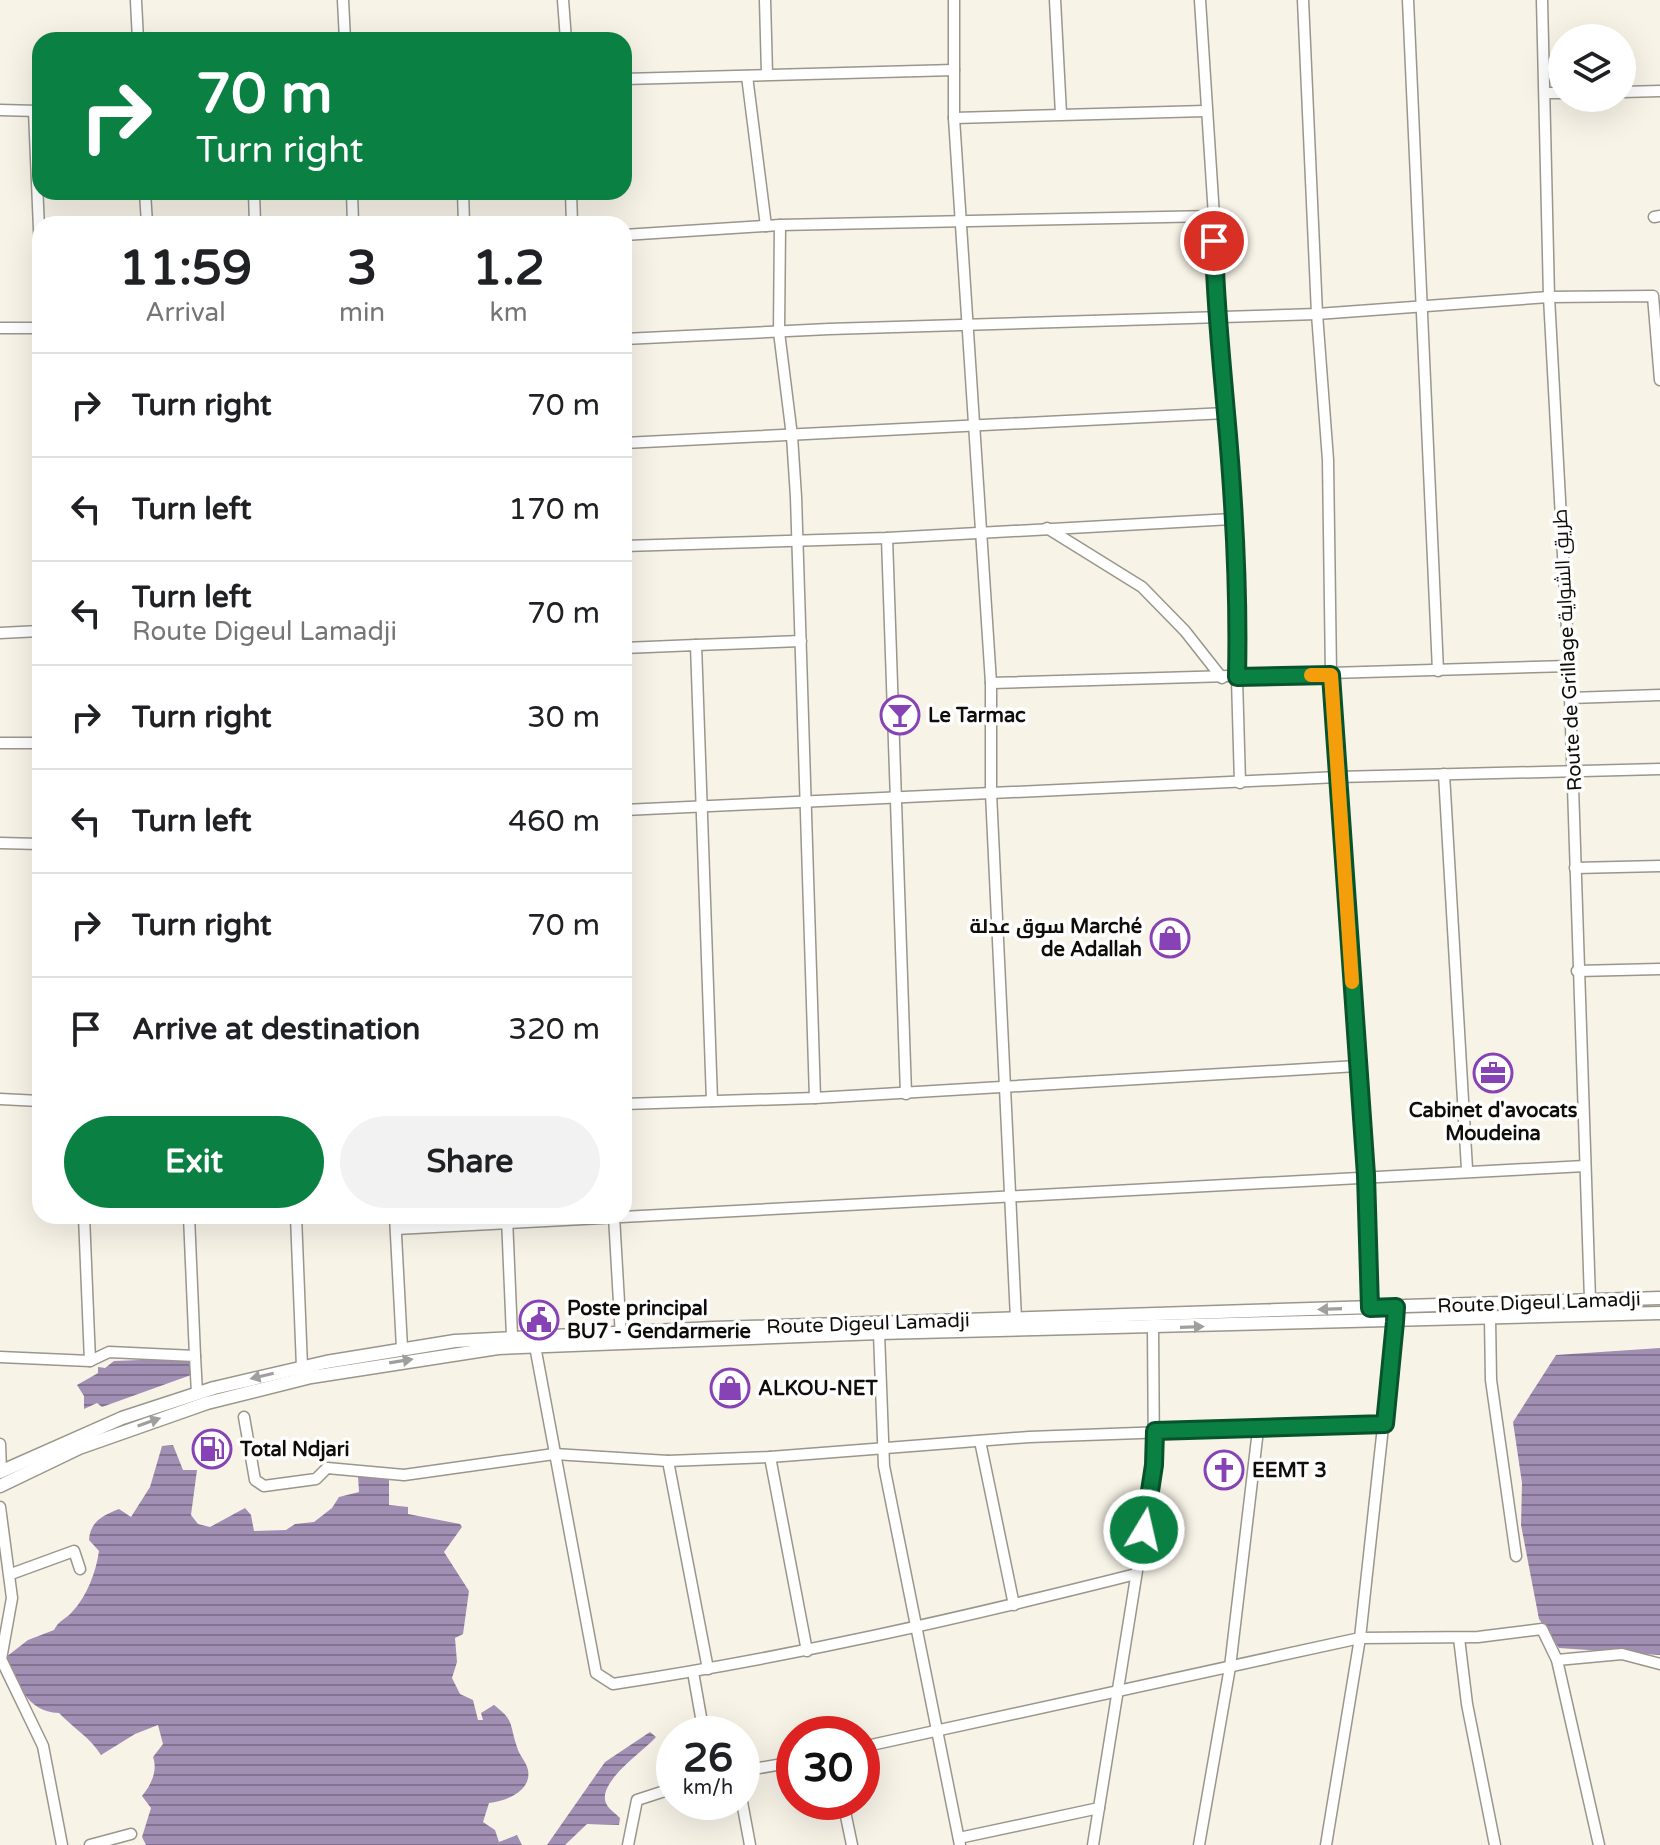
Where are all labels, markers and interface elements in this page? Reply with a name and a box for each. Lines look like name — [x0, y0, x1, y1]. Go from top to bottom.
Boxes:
map controls — [1548, 24, 1636, 112]
button: layers — [1548, 24, 1636, 112]
text: 70 m — [196, 61, 332, 128]
icon: right — [64, 64, 168, 168]
text: Turn right — [196, 129, 363, 172]
pin — [1180, 207, 1248, 275]
icon: arrive — [1192, 219, 1236, 263]
text: 11:59 — [119, 240, 252, 298]
text: 3 — [347, 240, 377, 298]
text: 1.2 — [472, 240, 545, 298]
text: Arrival — [145, 297, 226, 328]
text: min — [339, 297, 385, 328]
text: km — [490, 297, 528, 328]
icon: right — [64, 383, 108, 427]
text: Turn right — [132, 387, 272, 424]
text: 70 m — [527, 387, 600, 424]
icon: left — [64, 487, 108, 531]
text: Turn left — [132, 491, 251, 528]
text: 170 m — [508, 491, 600, 528]
street label: Route de Grillage طريق الشواية — [1549, 508, 1587, 792]
text: Turn left — [132, 579, 251, 616]
icon: left — [64, 591, 108, 635]
text: 70 m — [527, 595, 600, 632]
text: Route Digeul Lamadji — [132, 616, 397, 647]
bar icon: Le Tarmac — [879, 694, 921, 736]
icon: right — [64, 695, 108, 739]
text: Turn right — [132, 699, 272, 736]
text: 30 m — [527, 699, 600, 736]
place label: Le Tarmac — [928, 704, 1026, 728]
icon: left — [64, 799, 108, 843]
text: Turn left — [132, 803, 251, 840]
text: 460 m — [508, 803, 600, 840]
icon: right — [64, 903, 108, 947]
text: Turn right — [132, 907, 272, 944]
text: 70 m — [527, 907, 600, 944]
place label: سوق عدلة Marché de Adallah — [969, 915, 1142, 962]
shop icon: سوق عدلة Marché de Adallah — [1149, 917, 1191, 959]
icon: arrive — [64, 1007, 108, 1051]
text: Arrive at destination — [132, 1011, 420, 1048]
text: 320 m — [508, 1011, 600, 1048]
office icon: Cabinet d'avocats Moudeina — [1472, 1052, 1514, 1094]
place label: Cabinet d'avocats Moudeina — [1409, 1099, 1578, 1146]
button: Exit — [64, 1116, 324, 1208]
button: Share — [340, 1116, 600, 1208]
street label: Route Digeul Lamadji — [1437, 1287, 1641, 1319]
place label: Poste principal BU7 - Gendarmerie — [567, 1297, 751, 1344]
public building icon: Poste principal BU7 - Gendarmerie — [518, 1299, 560, 1341]
one-way arrow — [1317, 1303, 1342, 1315]
street label: Route Digeul Lamadji — [766, 1308, 970, 1340]
one-way arrow — [1180, 1320, 1205, 1333]
one-way arrow — [389, 1354, 414, 1367]
shop icon: ALKOU-NET — [709, 1367, 751, 1409]
one-way arrow — [250, 1370, 275, 1383]
place label: ALKOU-NET — [758, 1377, 879, 1401]
one-way arrow — [137, 1416, 161, 1428]
fuel station icon: Total Ndjari — [191, 1428, 233, 1470]
place label: Total Ndjari — [239, 1438, 349, 1462]
church icon: EEMT 3 — [1203, 1449, 1245, 1491]
place label: EEMT 3 — [1252, 1459, 1327, 1483]
position arrow — [1102, 1488, 1186, 1572]
speed limit sign: 30 — [776, 1716, 880, 1820]
text: 26 — [683, 1734, 733, 1782]
text: km/h — [683, 1776, 733, 1800]

